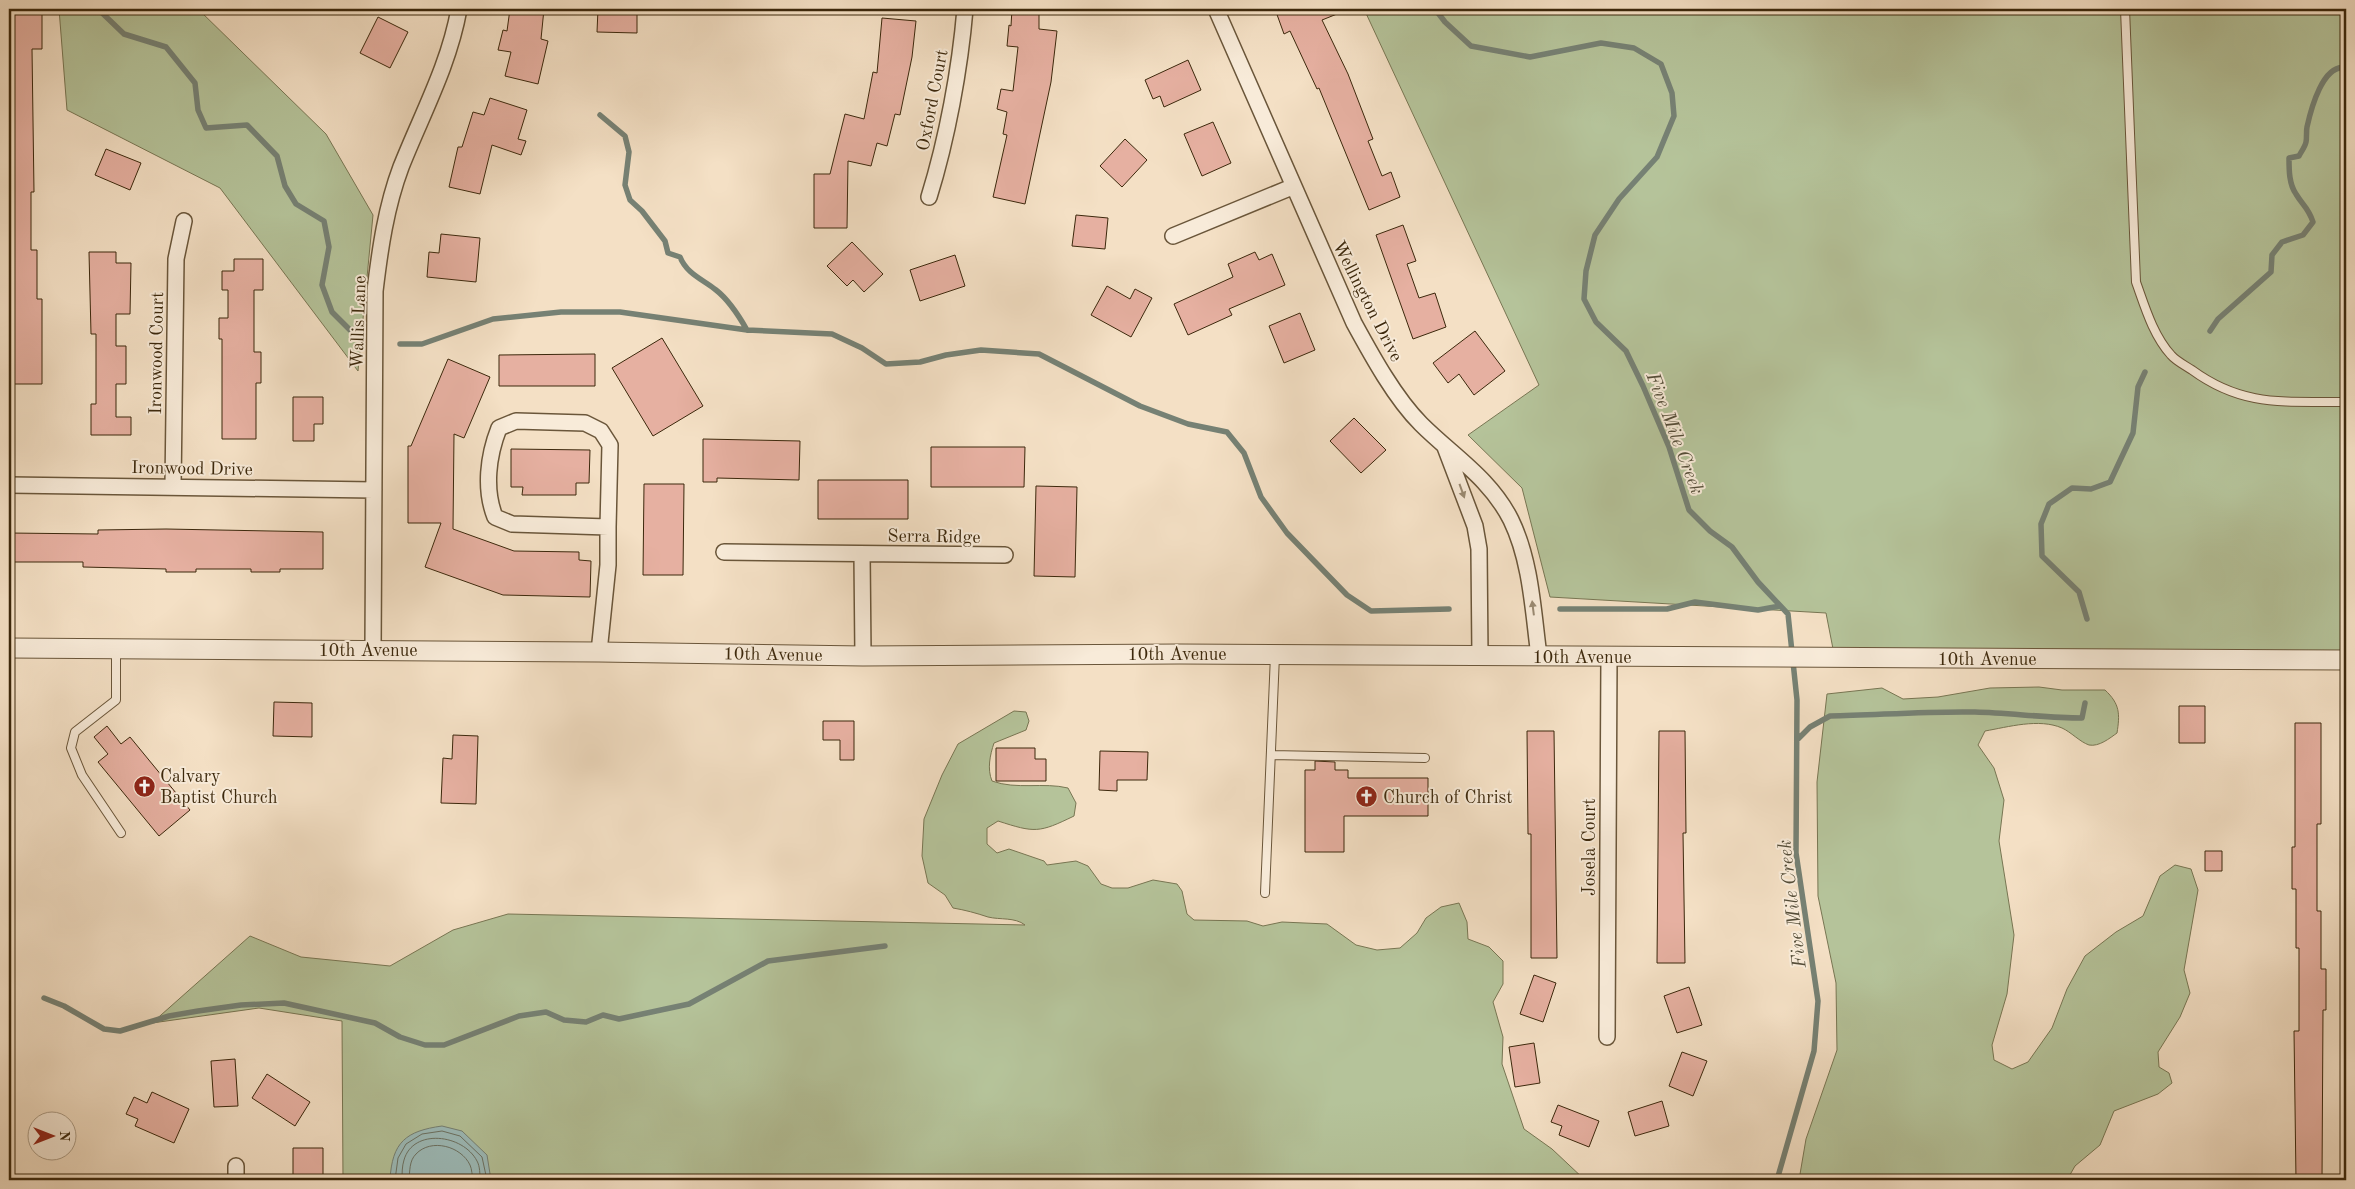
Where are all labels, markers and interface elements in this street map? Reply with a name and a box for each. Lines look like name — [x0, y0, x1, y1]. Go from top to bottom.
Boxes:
street label: Oxford Court — [914, 48, 952, 152]
street label: Wellington Drive — [1329, 238, 1405, 365]
street label: Wallis Lane — [348, 275, 370, 369]
street label: Ironwood Court — [147, 291, 167, 415]
water label: Five Mile Creek — [1641, 369, 1706, 498]
street label: Ironwood Drive — [131, 459, 253, 479]
one-way arrow — [1458, 484, 1466, 499]
street label: Serra Ridge — [887, 527, 981, 547]
one-way arrow — [1529, 600, 1537, 616]
street label: 10th Avenue — [318, 642, 418, 660]
street label: 10th Avenue — [723, 645, 823, 665]
street label: 10th Avenue — [1127, 646, 1227, 664]
street label: 10th Avenue — [1532, 649, 1632, 667]
street label: 10th Avenue — [1937, 651, 2037, 669]
place label: Calvary Baptist Church — [160, 768, 278, 807]
church icon: Calvary Baptist Church — [132, 774, 156, 798]
church icon: Church of Christ — [1355, 785, 1379, 809]
place label: Church of Christ — [1383, 789, 1513, 807]
street label: Josela Court — [1581, 798, 1599, 896]
water label: Five Mile Creek — [1776, 838, 1811, 970]
north arrow — [28, 1112, 78, 1162]
text: N — [57, 1131, 71, 1142]

